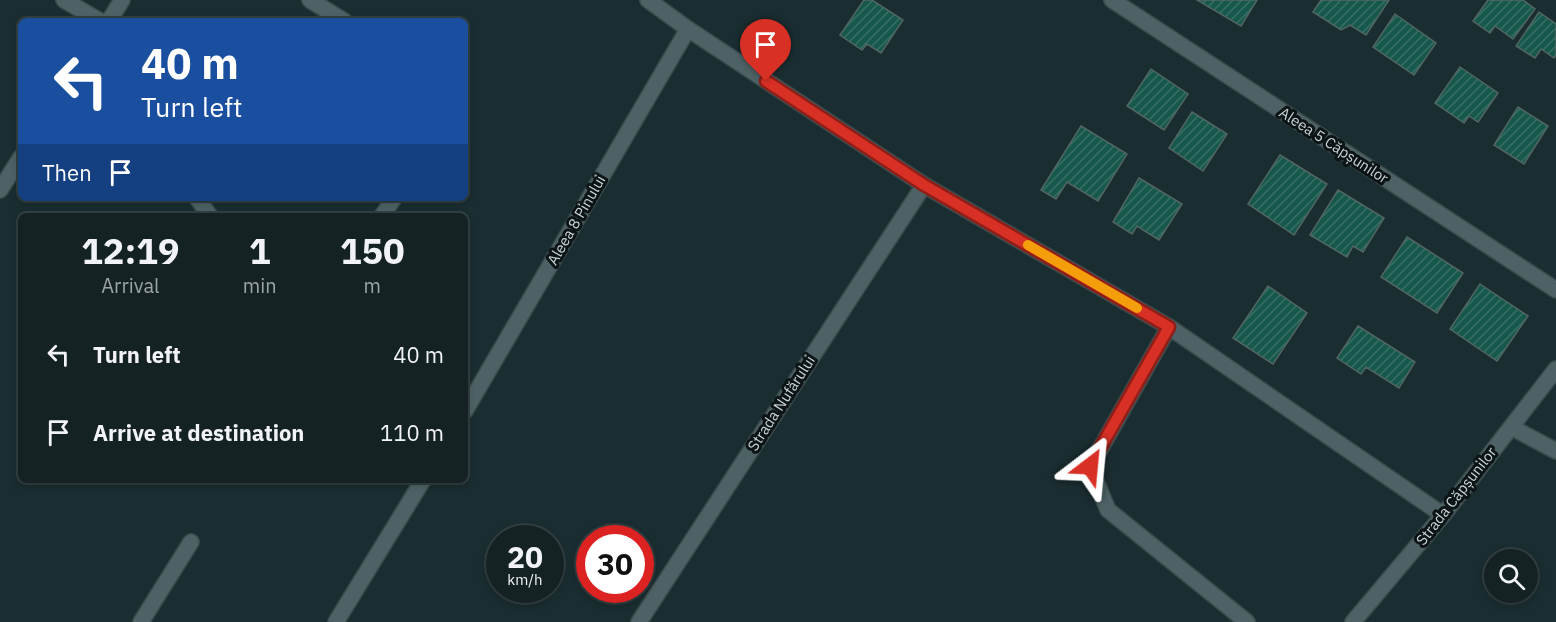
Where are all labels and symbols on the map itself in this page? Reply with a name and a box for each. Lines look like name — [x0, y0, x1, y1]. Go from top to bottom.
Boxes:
pin — [740, 19, 791, 81]
street label: Aleea 5 Căpșunilor — [1276, 103, 1393, 188]
street label: Aleea 8 Pinului — [543, 172, 609, 268]
street label: Strada Nufărului — [743, 352, 819, 454]
position arrow — [1058, 434, 1122, 498]
street label: Strada Căpșunilor — [1412, 443, 1501, 549]
speed limit sign: 30 — [576, 525, 654, 603]

